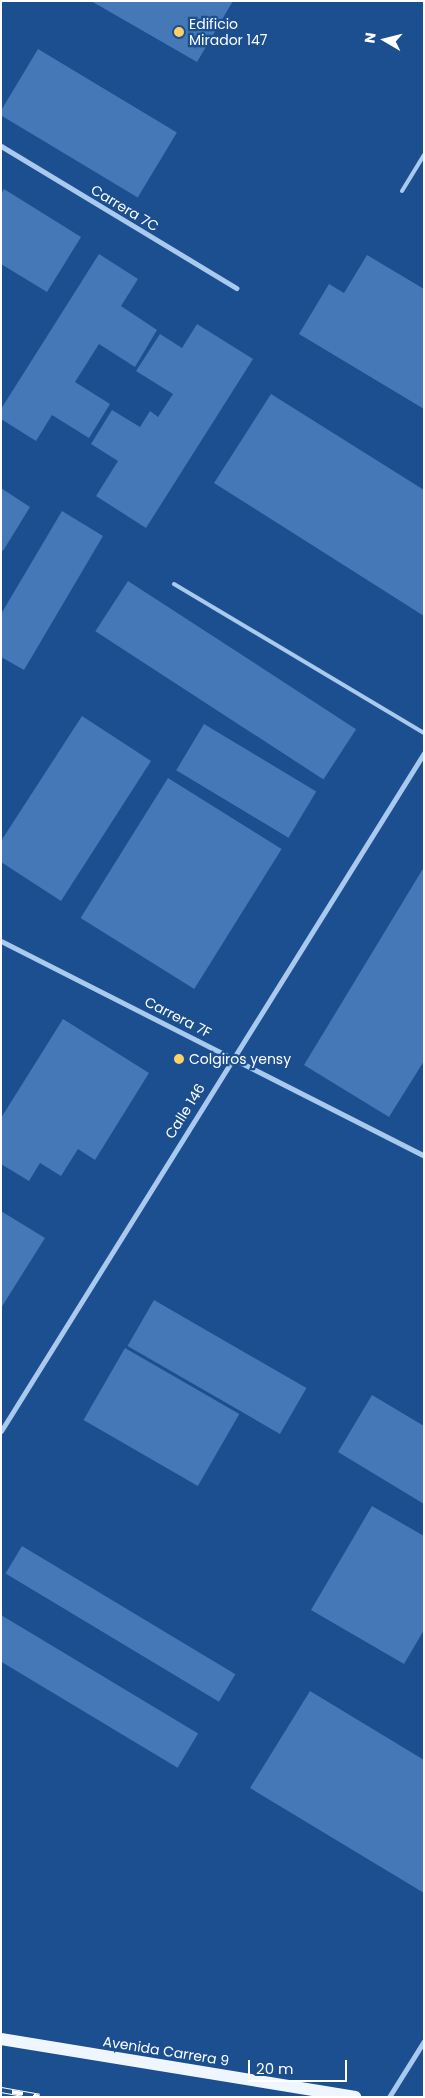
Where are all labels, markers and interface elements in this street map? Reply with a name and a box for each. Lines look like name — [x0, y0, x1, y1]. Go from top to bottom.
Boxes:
north arrow — [360, 15, 410, 65]
place label: Edificio Mirador 147 — [189, 16, 267, 48]
marker: Edificio Mirador 147 — [173, 26, 185, 38]
text: N — [360, 31, 381, 45]
street label: Carrera 7C — [88, 181, 162, 235]
street label: Carrera 7F — [142, 993, 214, 1041]
place label: Colgiros yensy — [189, 1051, 291, 1067]
marker: Colgiros yensy — [173, 1053, 185, 1065]
street label: Calle 146 — [162, 1080, 208, 1142]
street label: Avenida Carrera 9 — [102, 2033, 230, 2069]
scale bar — [250, 2050, 349, 2082]
text: 20 m — [256, 2058, 294, 2079]

